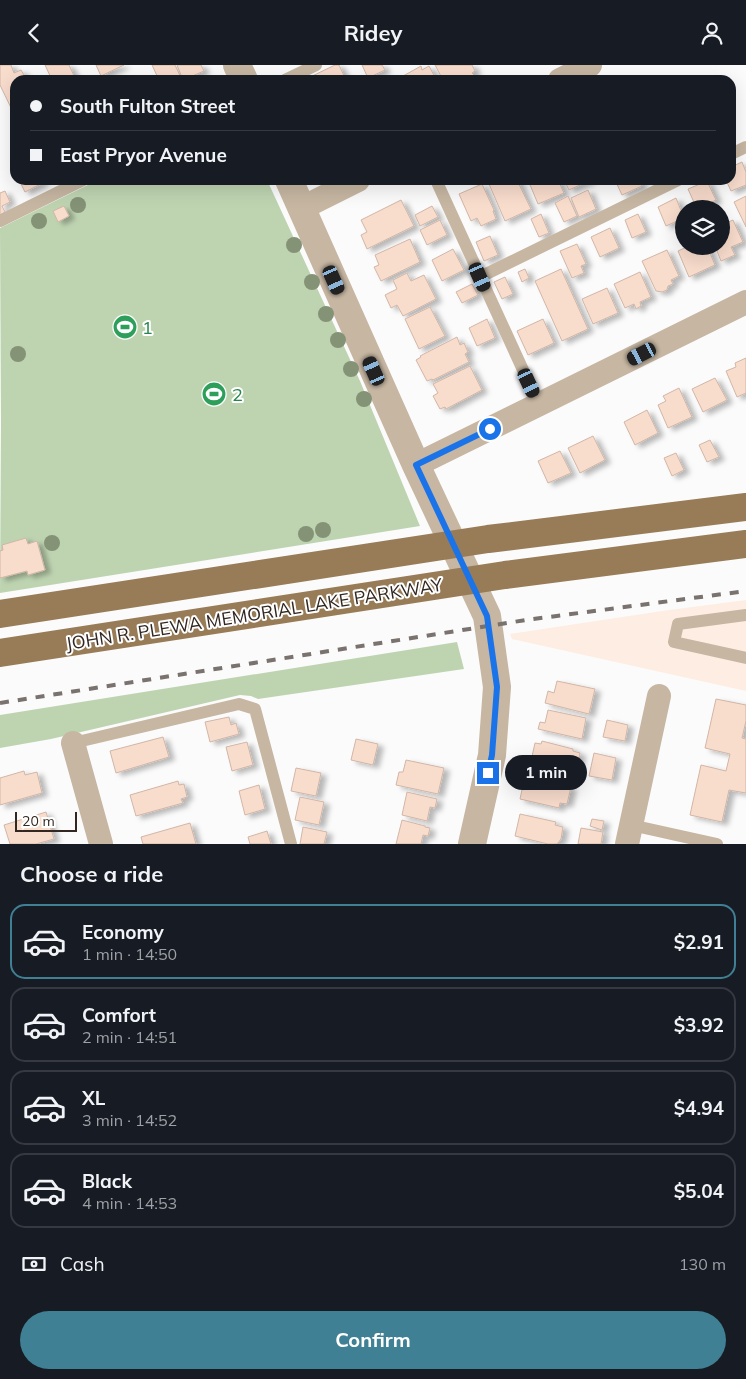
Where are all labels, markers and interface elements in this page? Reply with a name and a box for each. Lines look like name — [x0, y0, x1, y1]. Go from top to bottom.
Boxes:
icon: back — [20, 19, 48, 47]
text: Ridey — [344, 19, 402, 47]
icon: person — [698, 19, 726, 47]
text: South Fulton Street — [60, 94, 235, 118]
text: East Pryor Avenue — [60, 143, 227, 167]
map controls — [675, 200, 730, 255]
button: layers — [675, 200, 730, 255]
car — [467, 260, 492, 294]
car — [321, 263, 346, 297]
sports icon: 1 — [112, 314, 138, 340]
place label: 1 — [142, 316, 153, 339]
car — [625, 341, 658, 367]
car — [361, 354, 386, 388]
car — [515, 366, 542, 400]
sports icon: 2 — [201, 381, 227, 407]
place label: 2 — [232, 383, 243, 406]
route start — [479, 418, 501, 440]
street label: JOHN R. PLEWA MEMORIAL LAKE PARKWAY — [64, 573, 445, 655]
callout: 1 min — [506, 755, 588, 791]
route end — [477, 762, 499, 784]
text: 1 min — [525, 762, 567, 782]
scale bar — [15, 809, 78, 832]
text: 20 m — [22, 812, 55, 830]
text: Choose a ride — [20, 860, 163, 888]
icon: car — [22, 919, 67, 964]
text: Economy — [82, 920, 164, 944]
text: $2.91 — [674, 930, 724, 954]
text: 1 min · 14:50 — [82, 944, 177, 964]
icon: car — [22, 1002, 67, 1047]
text: Comfort — [82, 1003, 156, 1027]
text: $3.92 — [674, 1013, 724, 1037]
text: 2 min · 14:51 — [82, 1027, 177, 1047]
icon: car — [22, 1085, 67, 1130]
text: XL — [82, 1086, 105, 1110]
text: $4.94 — [674, 1096, 724, 1120]
text: 3 min · 14:52 — [82, 1110, 177, 1130]
icon: car — [22, 1168, 67, 1213]
text: Black — [82, 1169, 132, 1193]
text: $5.04 — [674, 1179, 724, 1203]
text: 4 min · 14:53 — [82, 1193, 177, 1213]
icon: cash — [20, 1250, 48, 1278]
text: Cash — [60, 1252, 105, 1276]
text: 130 m — [679, 1254, 726, 1274]
button: Confirm — [20, 1311, 726, 1369]

